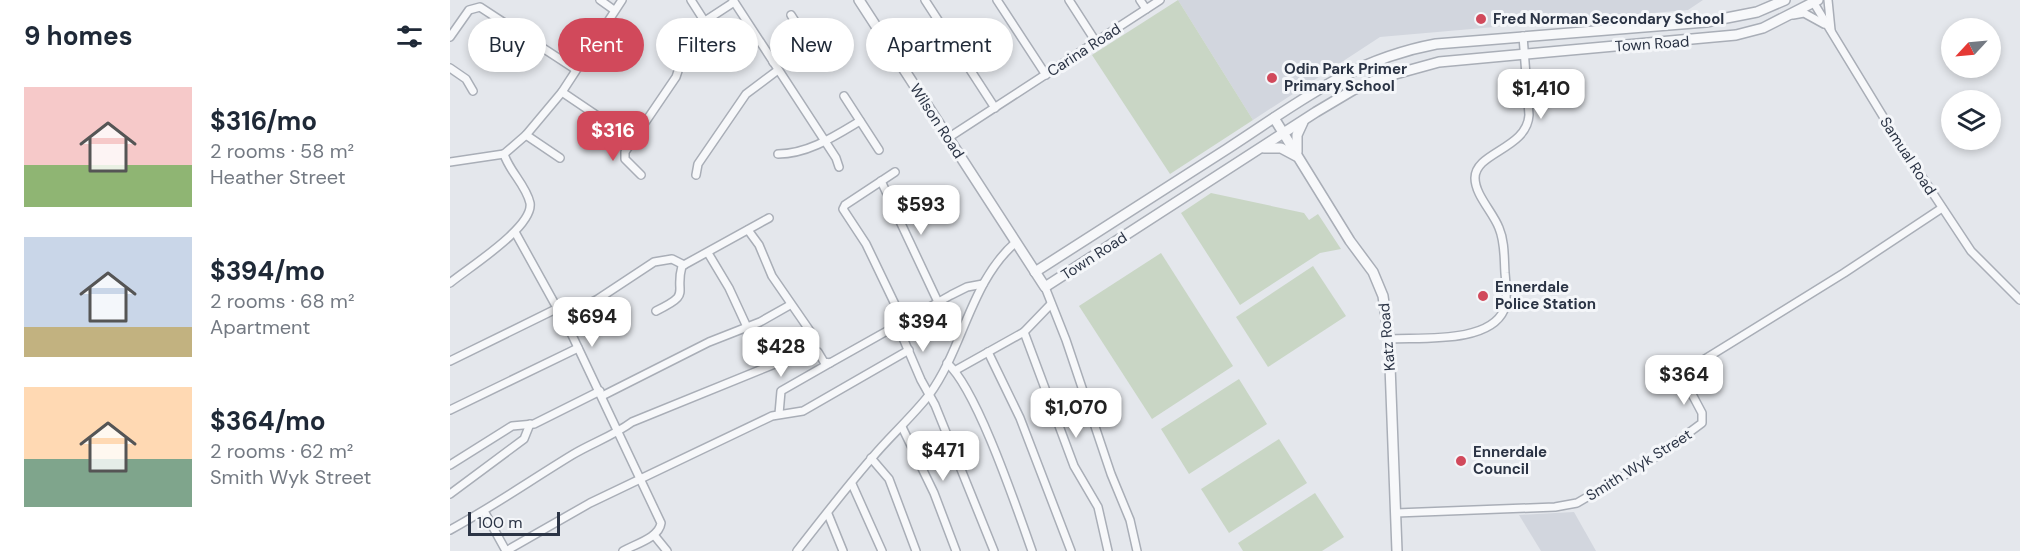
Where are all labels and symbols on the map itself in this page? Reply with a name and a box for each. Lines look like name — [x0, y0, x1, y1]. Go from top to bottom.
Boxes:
place label: Fred Norman Secondary School — [1493, 9, 1724, 29]
marker: Fred Norman Secondary School — [1474, 12, 1488, 26]
north arrow — [1941, 18, 2001, 78]
street label: Carina Road — [1043, 19, 1125, 81]
street label: Town Road — [1614, 31, 1690, 57]
place label: Odin Park Primer Primary School — [1284, 59, 1407, 96]
pin: $1,410 — [1492, 69, 1590, 120]
marker: Odin Park Primer Primary School — [1265, 71, 1279, 85]
street label: Wilson Road — [905, 80, 969, 162]
pin: $316 — [577, 111, 649, 162]
street label: Samual Road — [1875, 113, 1941, 199]
pin: $593 — [885, 185, 957, 236]
street label: Town Road — [1057, 227, 1131, 285]
place label: Ennerdale Police Station — [1495, 277, 1596, 314]
marker: Ennerdale Police Station — [1476, 289, 1490, 303]
pin: $694 — [556, 297, 628, 348]
pin: $394 — [887, 302, 959, 353]
street label: Katz Road — [1374, 302, 1400, 372]
pin: $428 — [745, 327, 817, 378]
pin: $364 — [1648, 355, 1720, 406]
pin: $1,070 — [1027, 388, 1125, 439]
street label: Smith Wyk Street — [1582, 424, 1696, 506]
pin: $471 — [907, 431, 979, 482]
place label: Ennerdale Council — [1473, 442, 1547, 479]
marker: Ennerdale Council — [1454, 454, 1468, 468]
scale bar — [468, 509, 560, 536]

